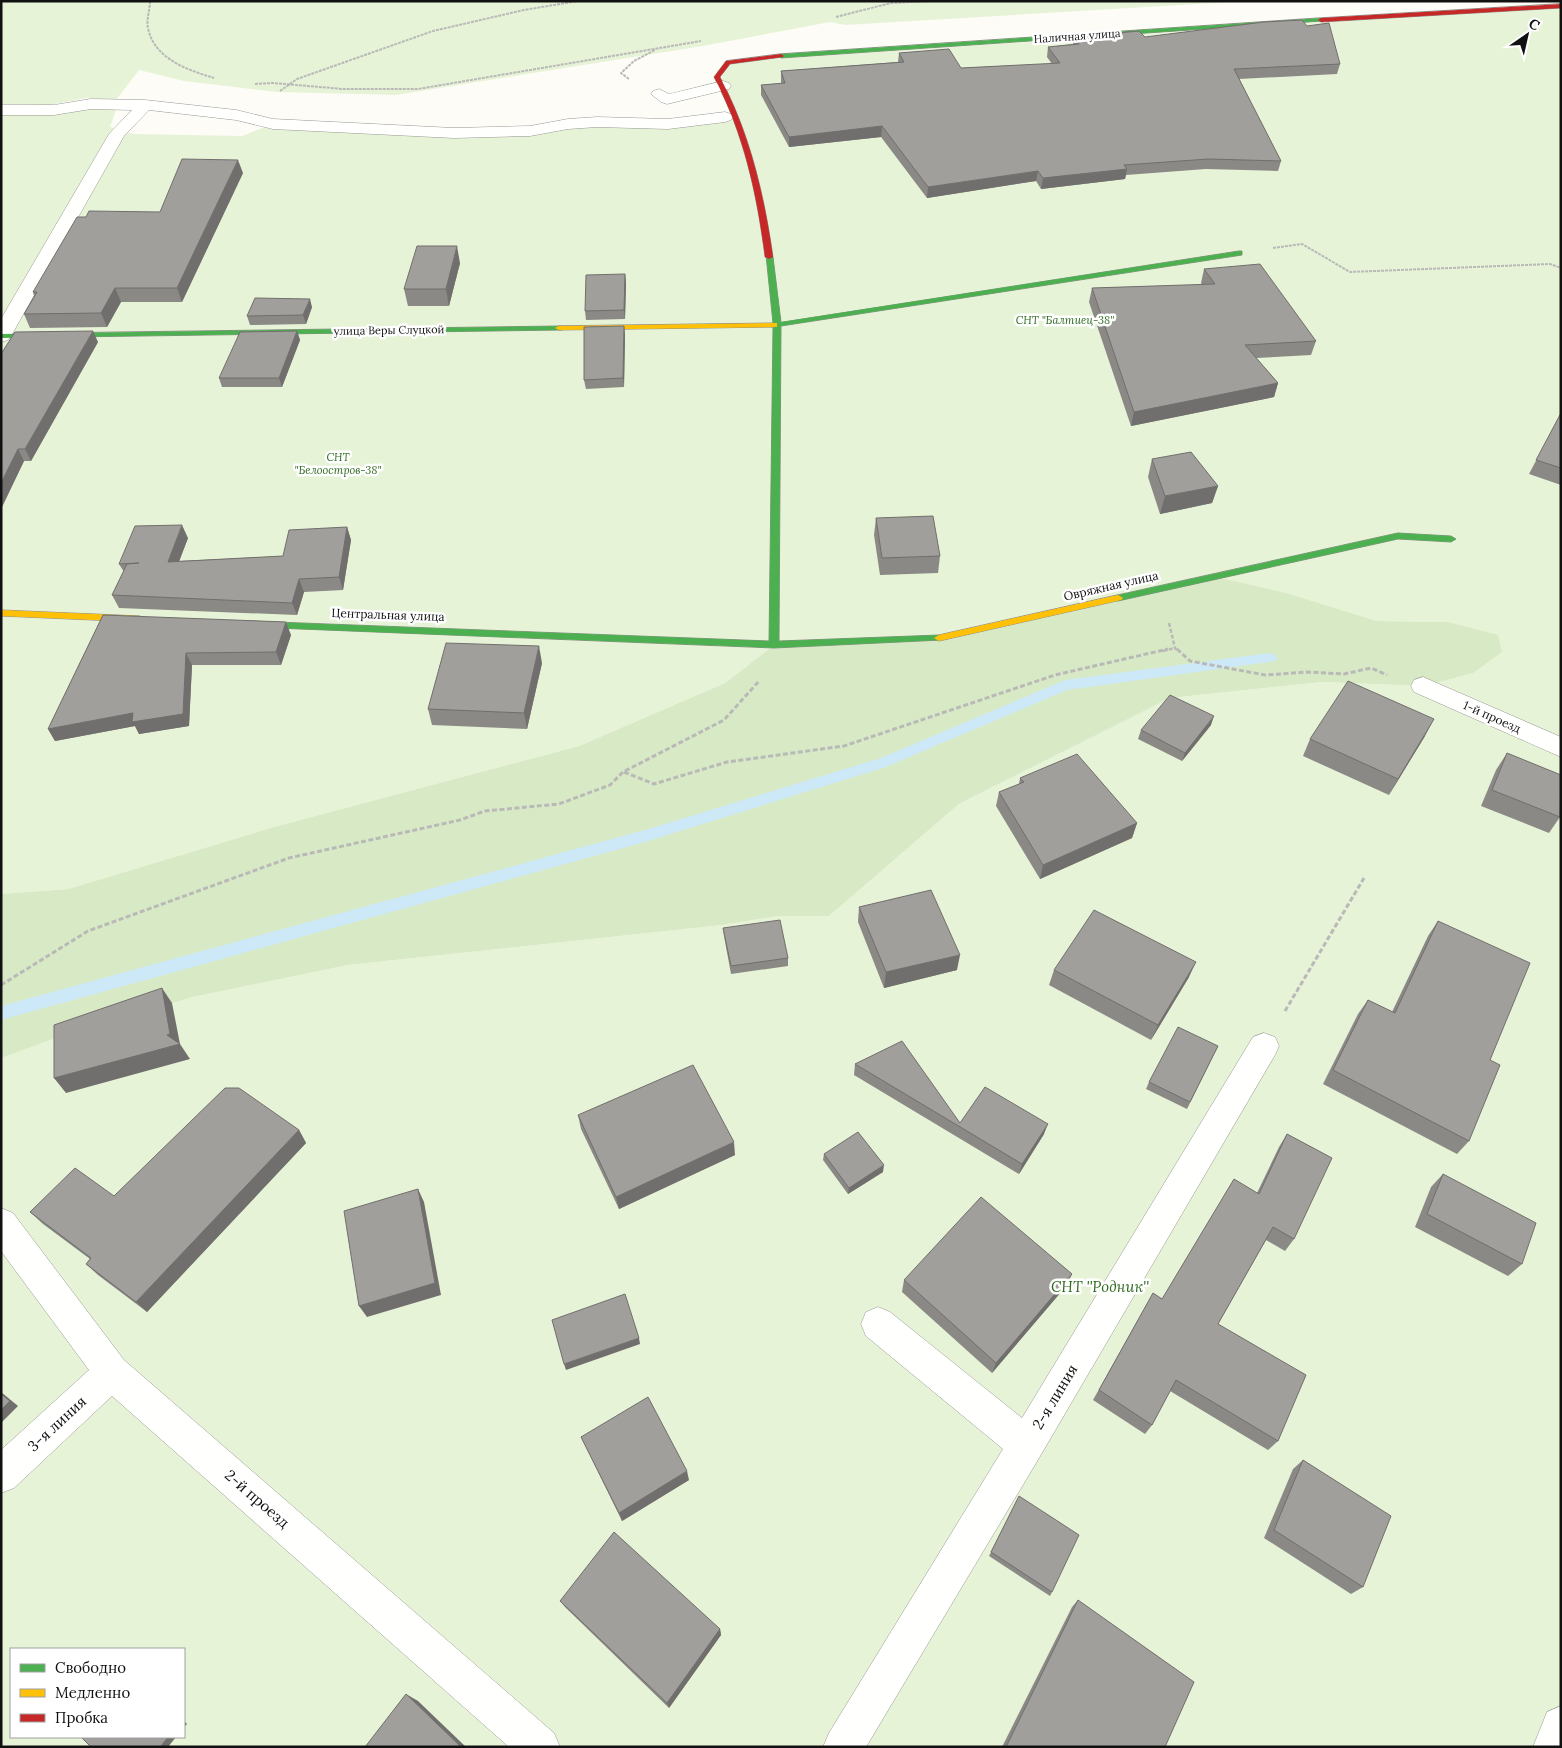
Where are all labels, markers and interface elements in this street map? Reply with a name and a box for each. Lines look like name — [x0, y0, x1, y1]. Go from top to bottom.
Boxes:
north arrow — [1502, 10, 1552, 60]
text: С — [1525, 14, 1544, 35]
street label: Наличная улица — [1033, 26, 1121, 46]
park label: СНТ "Балтиец-38" — [1016, 313, 1114, 327]
street label: улица Веры Слуцкой — [333, 322, 445, 338]
park label: СНТ "Белоостров-38" — [295, 450, 382, 477]
street label: Овряжная улица — [1062, 567, 1160, 604]
street label: Центральная улица — [331, 605, 445, 624]
street label: 1-й проезд — [1461, 697, 1523, 736]
park label: СНТ ''Родник'' — [1051, 1277, 1149, 1296]
street label: 2-я линия — [1028, 1361, 1081, 1433]
street label: 3-я линия — [23, 1392, 90, 1455]
street label: 2-й проезд — [221, 1465, 294, 1532]
legend — [10, 1648, 185, 1738]
text: Свободно — [55, 1658, 126, 1677]
text: Медленно — [55, 1683, 130, 1702]
text: Пробка — [55, 1708, 108, 1727]

